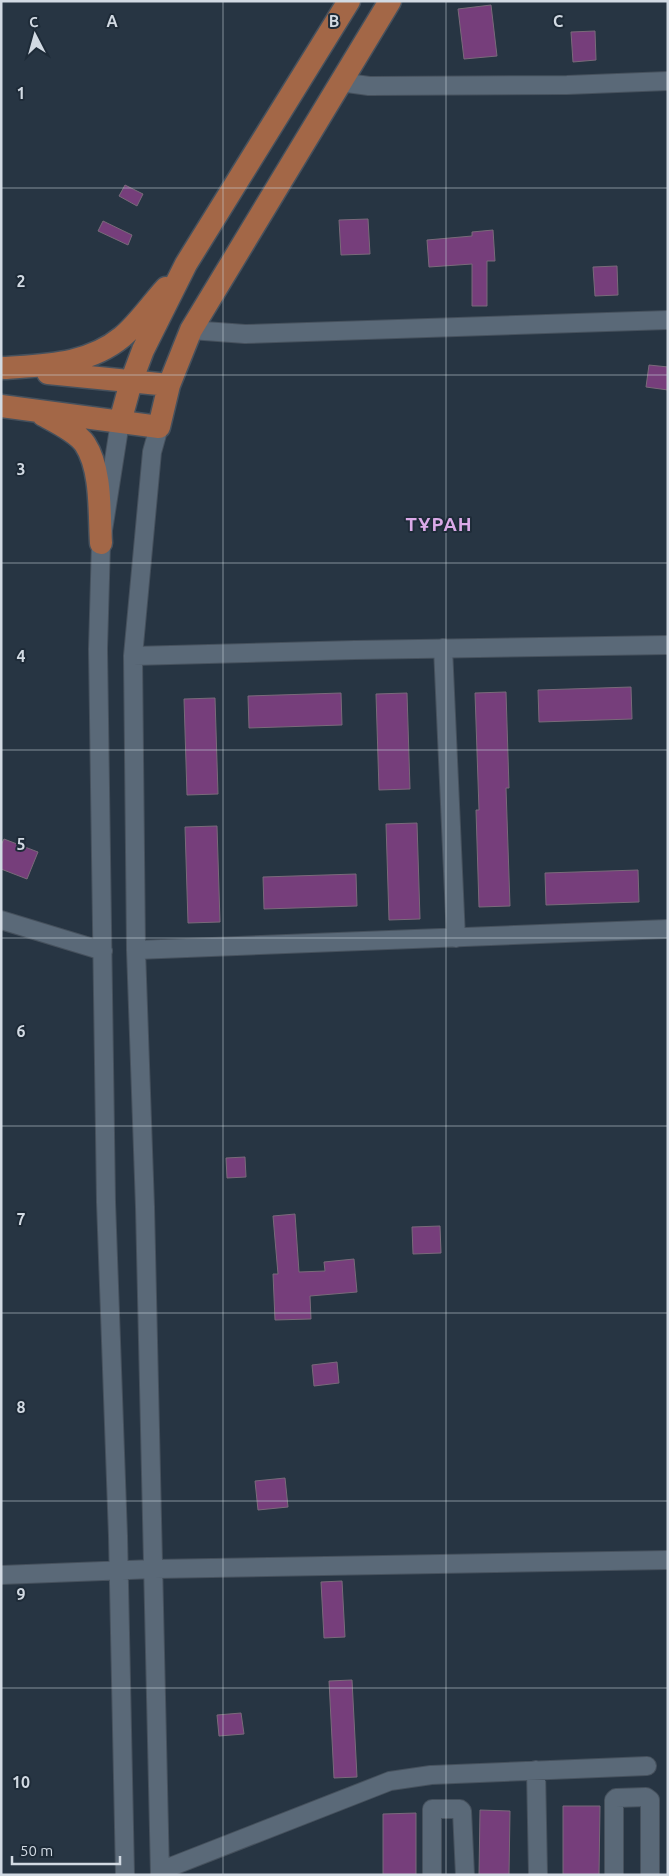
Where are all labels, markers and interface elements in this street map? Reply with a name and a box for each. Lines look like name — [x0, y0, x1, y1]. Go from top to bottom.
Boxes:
north arrow — [10, 10, 60, 60]
text: A — [106, 12, 118, 30]
text: B — [329, 12, 339, 30]
text: C — [553, 12, 563, 30]
text: С — [28, 14, 39, 30]
text: 1 — [16, 84, 26, 102]
text: 2 — [16, 272, 26, 290]
text: 3 — [16, 460, 26, 478]
district label: ТҰРАН — [405, 513, 473, 535]
text: 4 — [16, 647, 26, 665]
text: 5 — [16, 835, 26, 853]
text: 6 — [16, 1022, 26, 1040]
text: 7 — [16, 1210, 26, 1228]
text: 8 — [16, 1398, 26, 1416]
text: 9 — [16, 1585, 26, 1603]
text: 10 — [12, 1773, 30, 1791]
scale bar — [12, 1834, 120, 1866]
text: 50 m — [20, 1842, 53, 1859]

